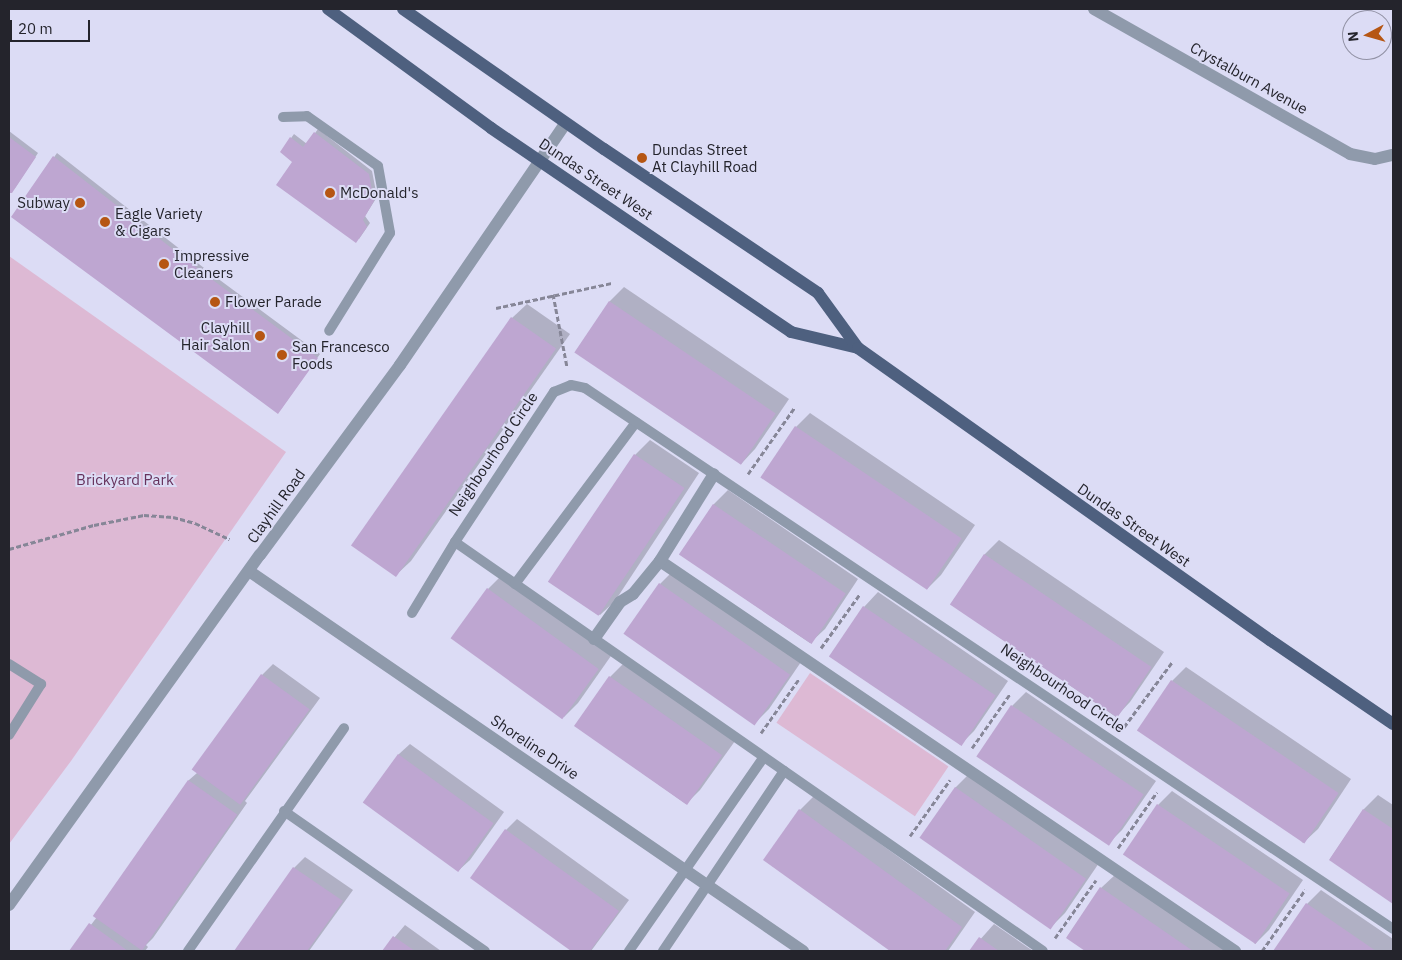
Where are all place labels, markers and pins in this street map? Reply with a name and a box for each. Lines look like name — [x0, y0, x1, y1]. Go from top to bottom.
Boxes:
place label: Dundas Street At Clayhill Road — [652, 140, 758, 175]
marker: Dundas Street At Clayhill Road — [636, 152, 648, 164]
place label: McDonald's — [340, 184, 418, 202]
marker: McDonald's — [324, 187, 336, 199]
place label: Subway — [17, 194, 70, 212]
marker: Subway — [74, 197, 86, 209]
place label: Eagle Variety & Cigars — [115, 204, 202, 239]
marker: Eagle Variety & Cigars — [99, 216, 111, 228]
place label: Impressive Cleaners — [174, 246, 249, 281]
marker: Impressive Cleaners — [158, 258, 170, 270]
place label: Flower Parade — [225, 293, 322, 311]
marker: Flower Parade — [209, 296, 221, 308]
place label: Clayhill Hair Salon — [181, 318, 250, 353]
marker: Clayhill Hair Salon — [254, 330, 266, 342]
place label: San Francesco Foods — [292, 337, 390, 372]
marker: San Francesco Foods — [276, 349, 288, 361]

